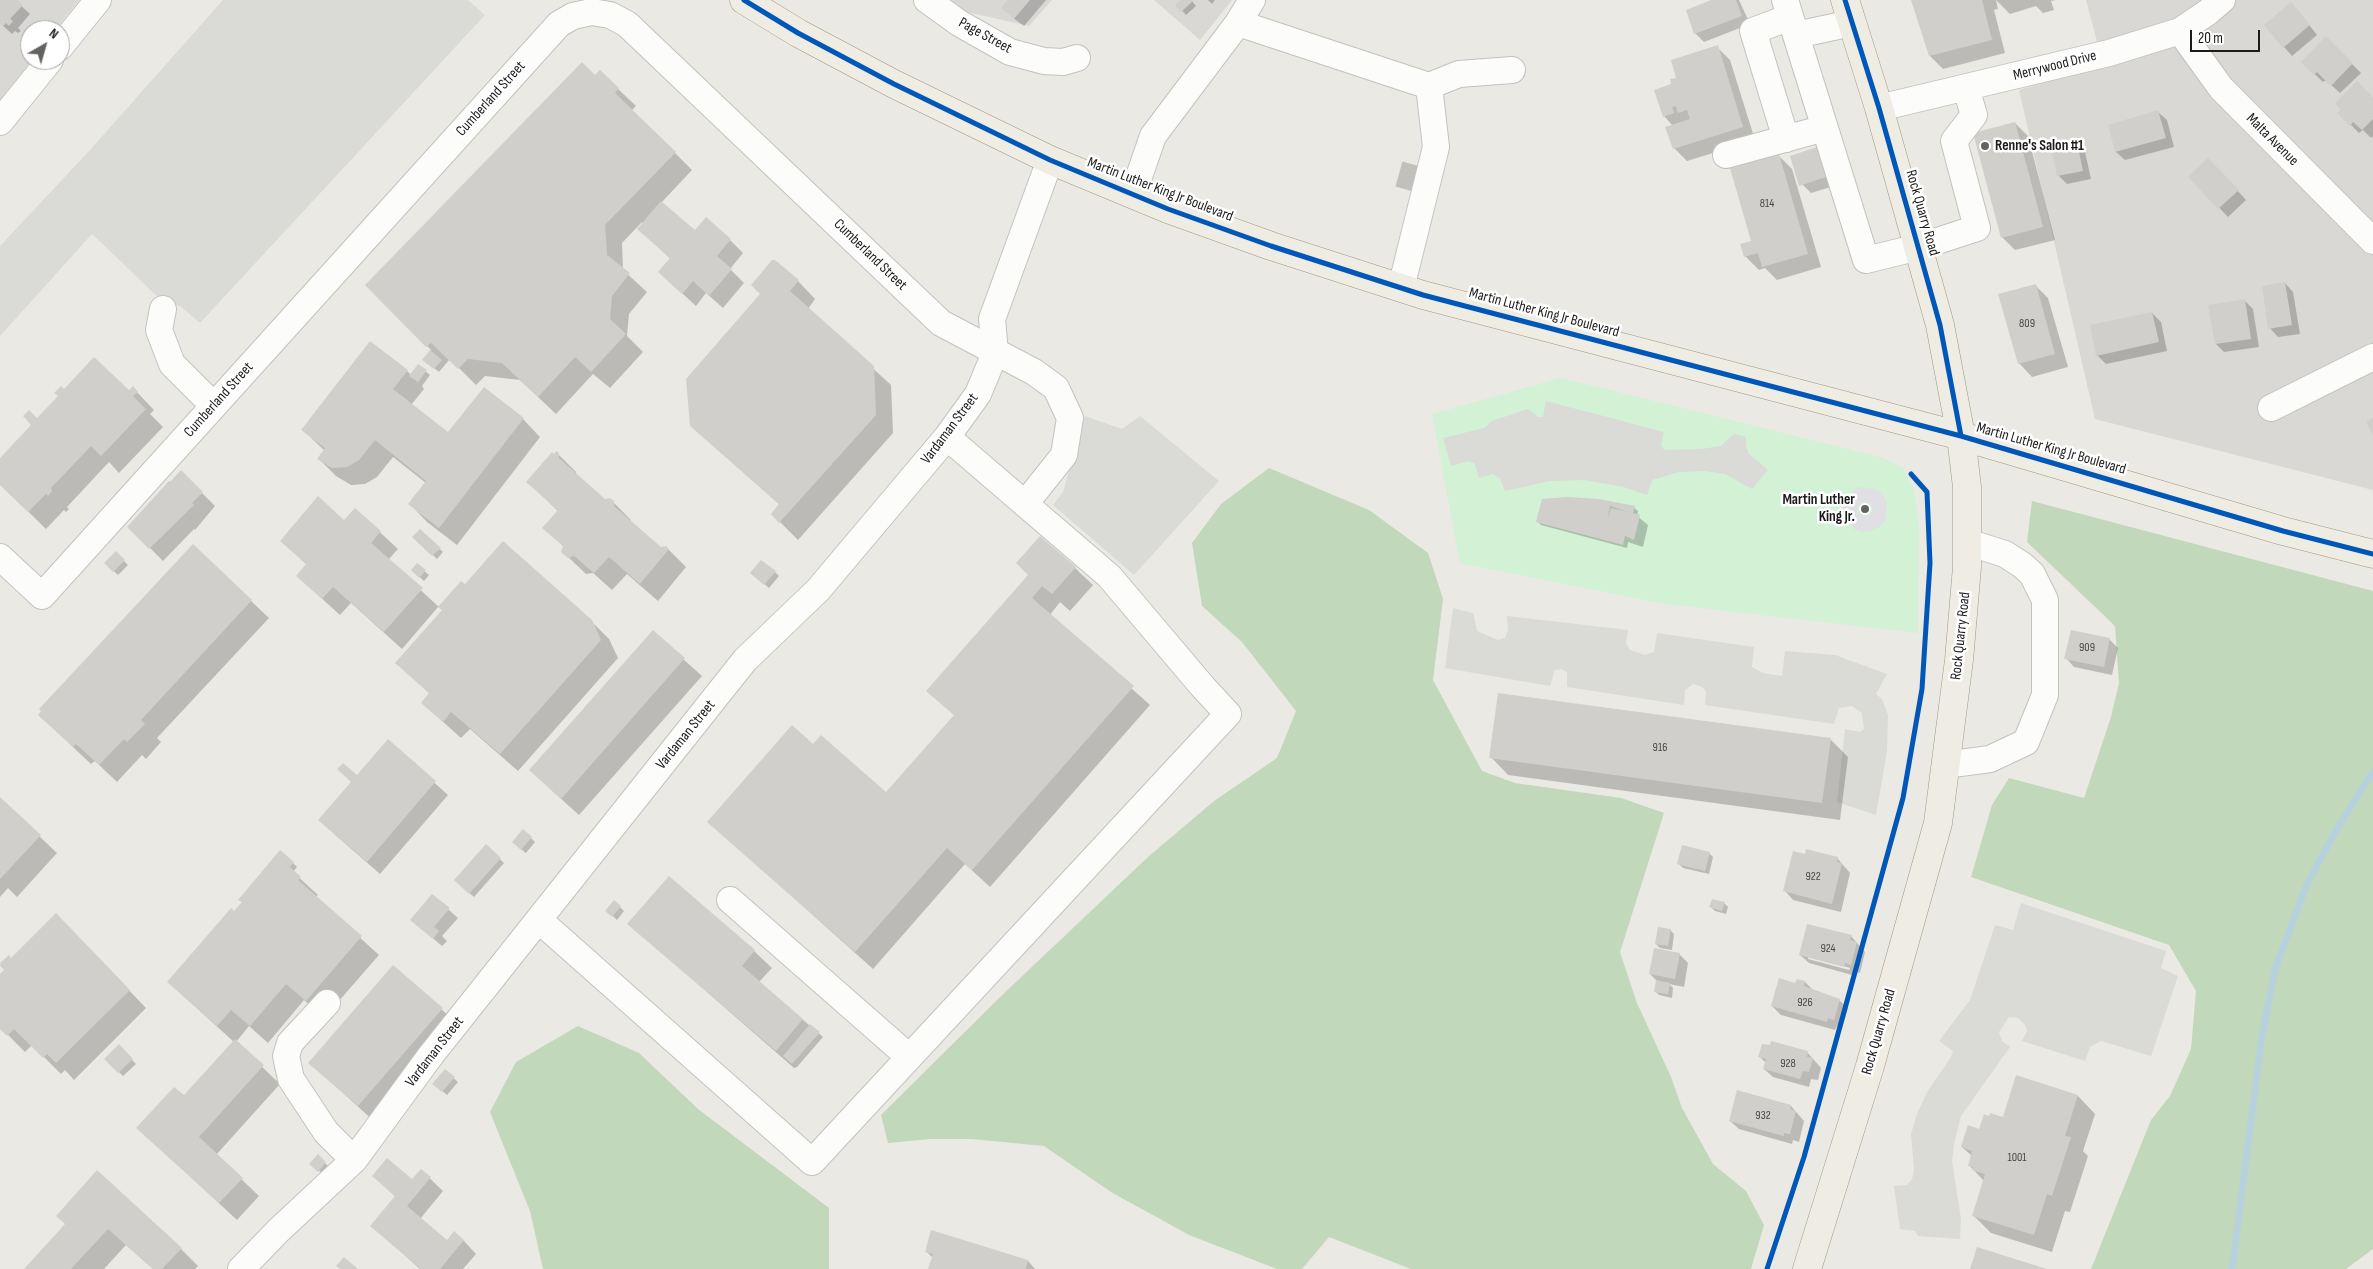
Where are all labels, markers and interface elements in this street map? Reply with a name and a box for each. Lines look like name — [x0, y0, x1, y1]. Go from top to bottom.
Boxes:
street label: Page Street — [955, 14, 1015, 58]
north arrow — [20, 20, 70, 70]
scale bar — [2193, 20, 2263, 52]
text: N — [46, 25, 62, 43]
text: 20 m — [2198, 29, 2223, 48]
street label: Merrywood Drive — [2012, 47, 2098, 85]
street label: Cumberland Street — [453, 58, 529, 140]
street label: Malta Avenue — [2242, 110, 2302, 170]
place label: Renne's Salon #1 — [1995, 137, 2084, 155]
marker: Renne's Salon #1 — [1979, 140, 1991, 152]
street label: Martin Luther King Jr Boulevard — [1085, 154, 1235, 226]
street label: Rock Quarry Road — [1901, 168, 1943, 258]
house number: 814 — [1760, 197, 1774, 211]
street label: Cumberland Street — [830, 216, 910, 294]
street label: Martin Luther King Jr Boulevard — [1467, 284, 1621, 342]
house number: 809 — [2019, 317, 2035, 331]
street label: Cumberland Street — [181, 359, 257, 441]
street label: Vardaman Street — [918, 390, 982, 468]
street label: Martin Luther King Jr Boulevard — [1974, 419, 2128, 479]
place label: Martin Luther King Jr. — [1782, 491, 1855, 526]
marker: Martin Luther King Jr. — [1859, 503, 1871, 515]
street label: Rock Quarry Road — [1947, 591, 1975, 681]
house number: 909 — [2079, 641, 2095, 655]
street label: Vardaman Street — [653, 697, 719, 773]
house number: 916 — [1653, 741, 1667, 755]
house number: 922 — [1805, 870, 1821, 884]
house number: 924 — [1820, 942, 1836, 956]
street label: Rock Quarry Road — [1858, 987, 1900, 1077]
house number: 926 — [1797, 996, 1813, 1010]
street label: Vardaman Street — [402, 1013, 468, 1091]
house number: 928 — [1780, 1057, 1796, 1071]
house number: 932 — [1755, 1109, 1771, 1123]
house number: 1001 — [2007, 1151, 2027, 1165]

